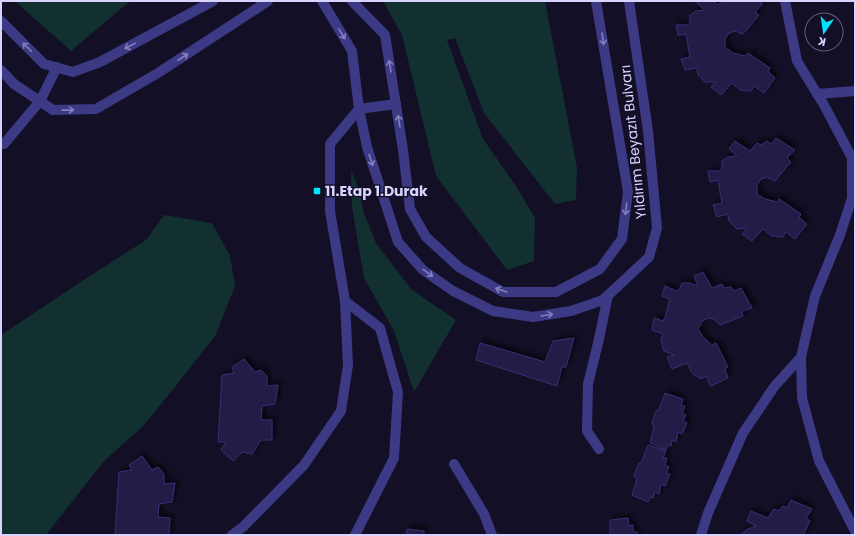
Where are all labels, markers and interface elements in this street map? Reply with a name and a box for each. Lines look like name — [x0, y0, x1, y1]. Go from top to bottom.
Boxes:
north arrow — [804, 12, 844, 52]
one-way arrow — [339, 28, 347, 40]
one-way arrow — [599, 33, 607, 46]
text: K — [816, 33, 827, 50]
one-way arrow — [22, 42, 32, 52]
one-way arrow — [124, 43, 136, 50]
one-way arrow — [177, 53, 188, 61]
one-way arrow — [386, 59, 394, 72]
street label: Yıldırım Beyazıt Bulvarı — [615, 64, 651, 220]
one-way arrow — [61, 106, 74, 113]
one-way arrow — [395, 115, 403, 128]
one-way arrow — [368, 153, 375, 166]
place label: 11.Etap 1.Durak — [325, 181, 428, 201]
marker: 11.Etap 1.Durak — [312, 186, 322, 196]
one-way arrow — [622, 202, 629, 215]
one-way arrow — [422, 269, 433, 278]
one-way arrow — [495, 286, 507, 293]
one-way arrow — [540, 311, 553, 319]

